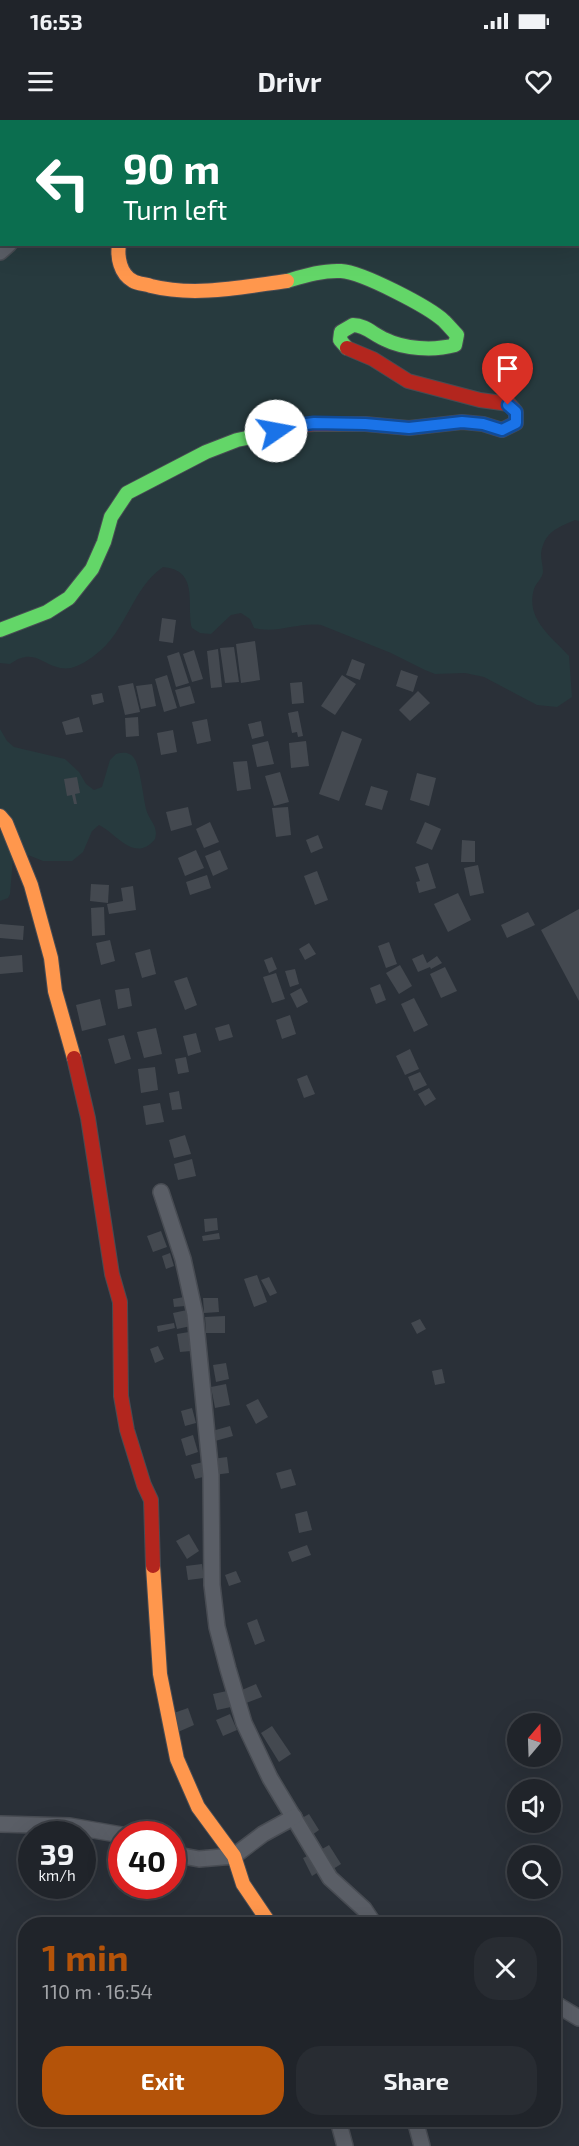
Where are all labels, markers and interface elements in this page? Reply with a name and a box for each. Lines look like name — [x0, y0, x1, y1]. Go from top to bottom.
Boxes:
text: 16:53 — [30, 8, 83, 34]
icon: menu — [24, 65, 57, 98]
text: Drivr — [257, 65, 322, 97]
icon: heart — [522, 65, 555, 98]
text: 90 m — [123, 142, 220, 192]
icon: left — [24, 144, 102, 222]
text: Turn left — [123, 193, 227, 225]
pin — [482, 343, 533, 405]
icon: arrive — [491, 352, 524, 385]
position arrow — [244, 399, 308, 463]
north arrow — [507, 1713, 561, 1767]
map controls — [507, 1713, 561, 1899]
button: sound — [507, 1779, 561, 1833]
speed limit sign: 40 — [108, 1821, 186, 1899]
text: 39 — [40, 1835, 74, 1871]
button: search — [507, 1845, 561, 1899]
text: km/h — [38, 1866, 76, 1884]
text: 1 min — [42, 1935, 129, 1978]
button: close — [474, 1937, 537, 2000]
text: 110 m · 16:54 — [42, 1979, 153, 2003]
button: Exit — [42, 2046, 284, 2115]
button: Share — [296, 2046, 537, 2115]

